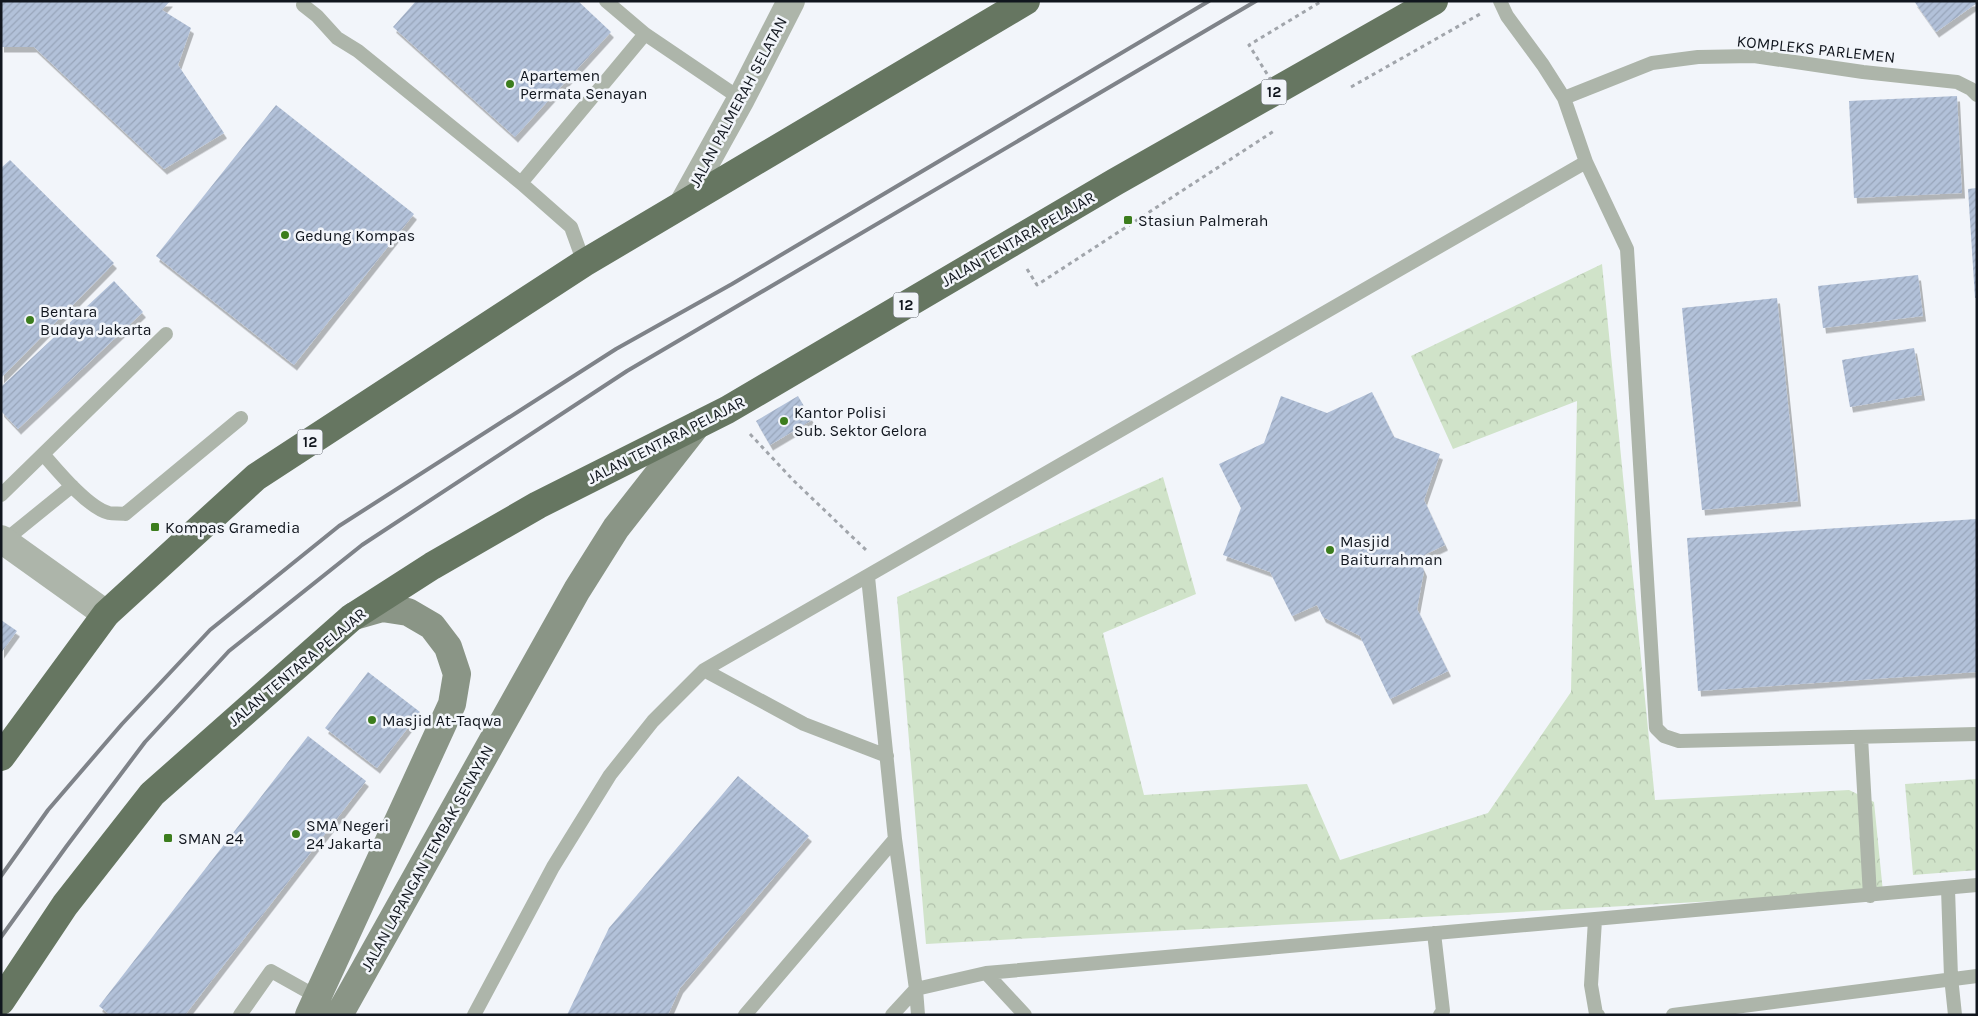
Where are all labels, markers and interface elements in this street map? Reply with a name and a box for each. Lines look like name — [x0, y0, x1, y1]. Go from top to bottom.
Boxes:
street label: JALAN PALMERAH SELATAN — [685, 14, 791, 190]
street label: KOMPLEKS PARLEMEN — [1736, 31, 1896, 67]
place label: Apartemen Permata Senayan — [520, 66, 648, 103]
marker: Apartemen Permata Senayan — [504, 78, 516, 90]
road number: 12 — [1262, 80, 1286, 104]
street label: JALAN TENTARA PELAJAR — [938, 187, 1098, 291]
place label: Stasiun Palmerah — [1138, 211, 1268, 230]
marker: Stasiun Palmerah — [1122, 214, 1134, 226]
place label: Gedung Kompas — [295, 226, 415, 245]
marker: Gedung Kompas — [279, 229, 291, 241]
road number: 12 — [894, 292, 918, 318]
place label: Bentara Budaya Jakarta — [40, 302, 152, 339]
marker: Bentara Budaya Jakarta — [24, 314, 36, 326]
street label: JALAN TENTARA PELAJAR — [584, 392, 748, 488]
place label: Kantor Polisi Sub. Sektor Gelora — [794, 403, 927, 440]
marker: Kantor Polisi Sub. Sektor Gelora — [778, 415, 790, 427]
road number: 12 — [298, 430, 322, 454]
place label: Kompas Gramedia — [165, 518, 300, 537]
marker: Kompas Gramedia — [149, 521, 161, 533]
place label: Masjid Baiturrahman — [1340, 532, 1443, 569]
marker: Masjid Baiturrahman — [1324, 544, 1336, 556]
street label: JALAN TENTARA PELAJAR — [224, 604, 370, 730]
place label: Masjid At-Taqwa — [382, 711, 502, 730]
marker: Masjid At-Taqwa — [366, 714, 378, 726]
street label: JALAN LAPANGAN TEMBAK SENAYAN — [357, 742, 497, 974]
place label: SMA Negeri 24 Jakarta — [306, 816, 389, 853]
marker: SMA Negeri 24 Jakarta — [290, 828, 302, 840]
place label: SMAN 24 — [178, 829, 243, 848]
marker: SMAN 24 — [162, 832, 174, 844]

